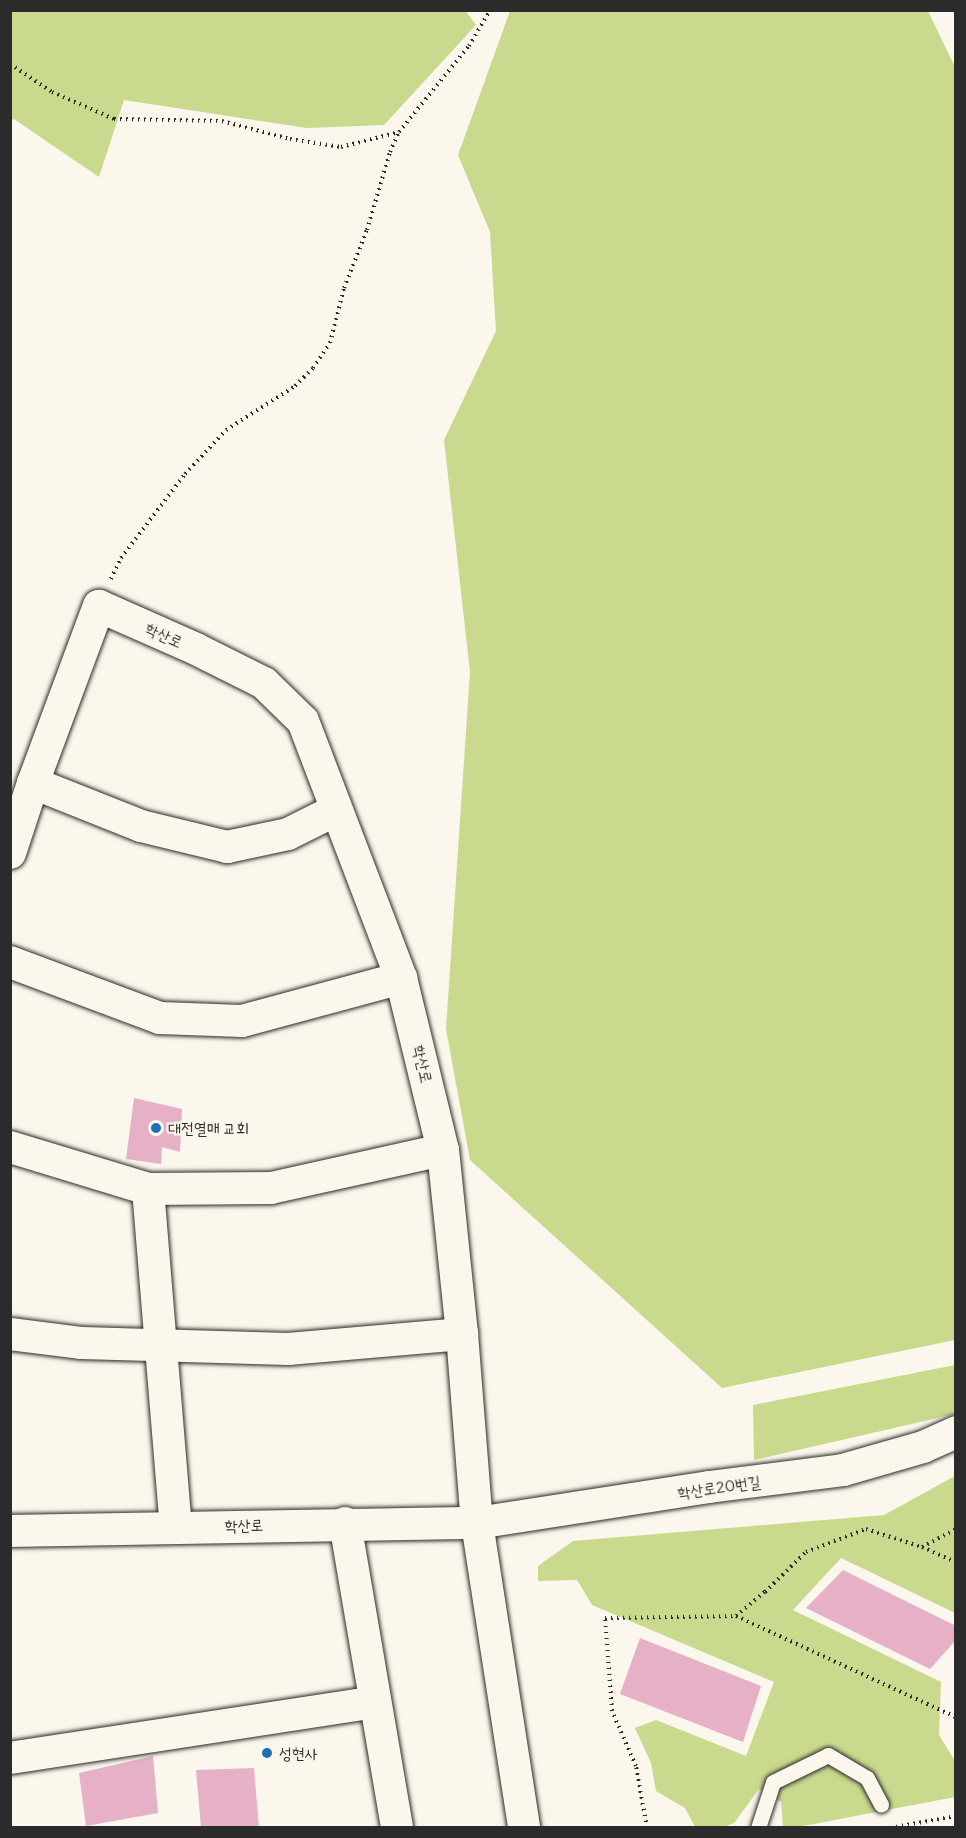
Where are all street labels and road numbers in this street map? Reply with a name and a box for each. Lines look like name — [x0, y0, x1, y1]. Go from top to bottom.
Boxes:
street label: 학산로 — [142, 618, 186, 652]
street label: 학산로 — [409, 1043, 437, 1085]
street label: 학산로20번길 — [676, 1472, 762, 1502]
street label: 학산로 — [225, 1515, 263, 1535]

